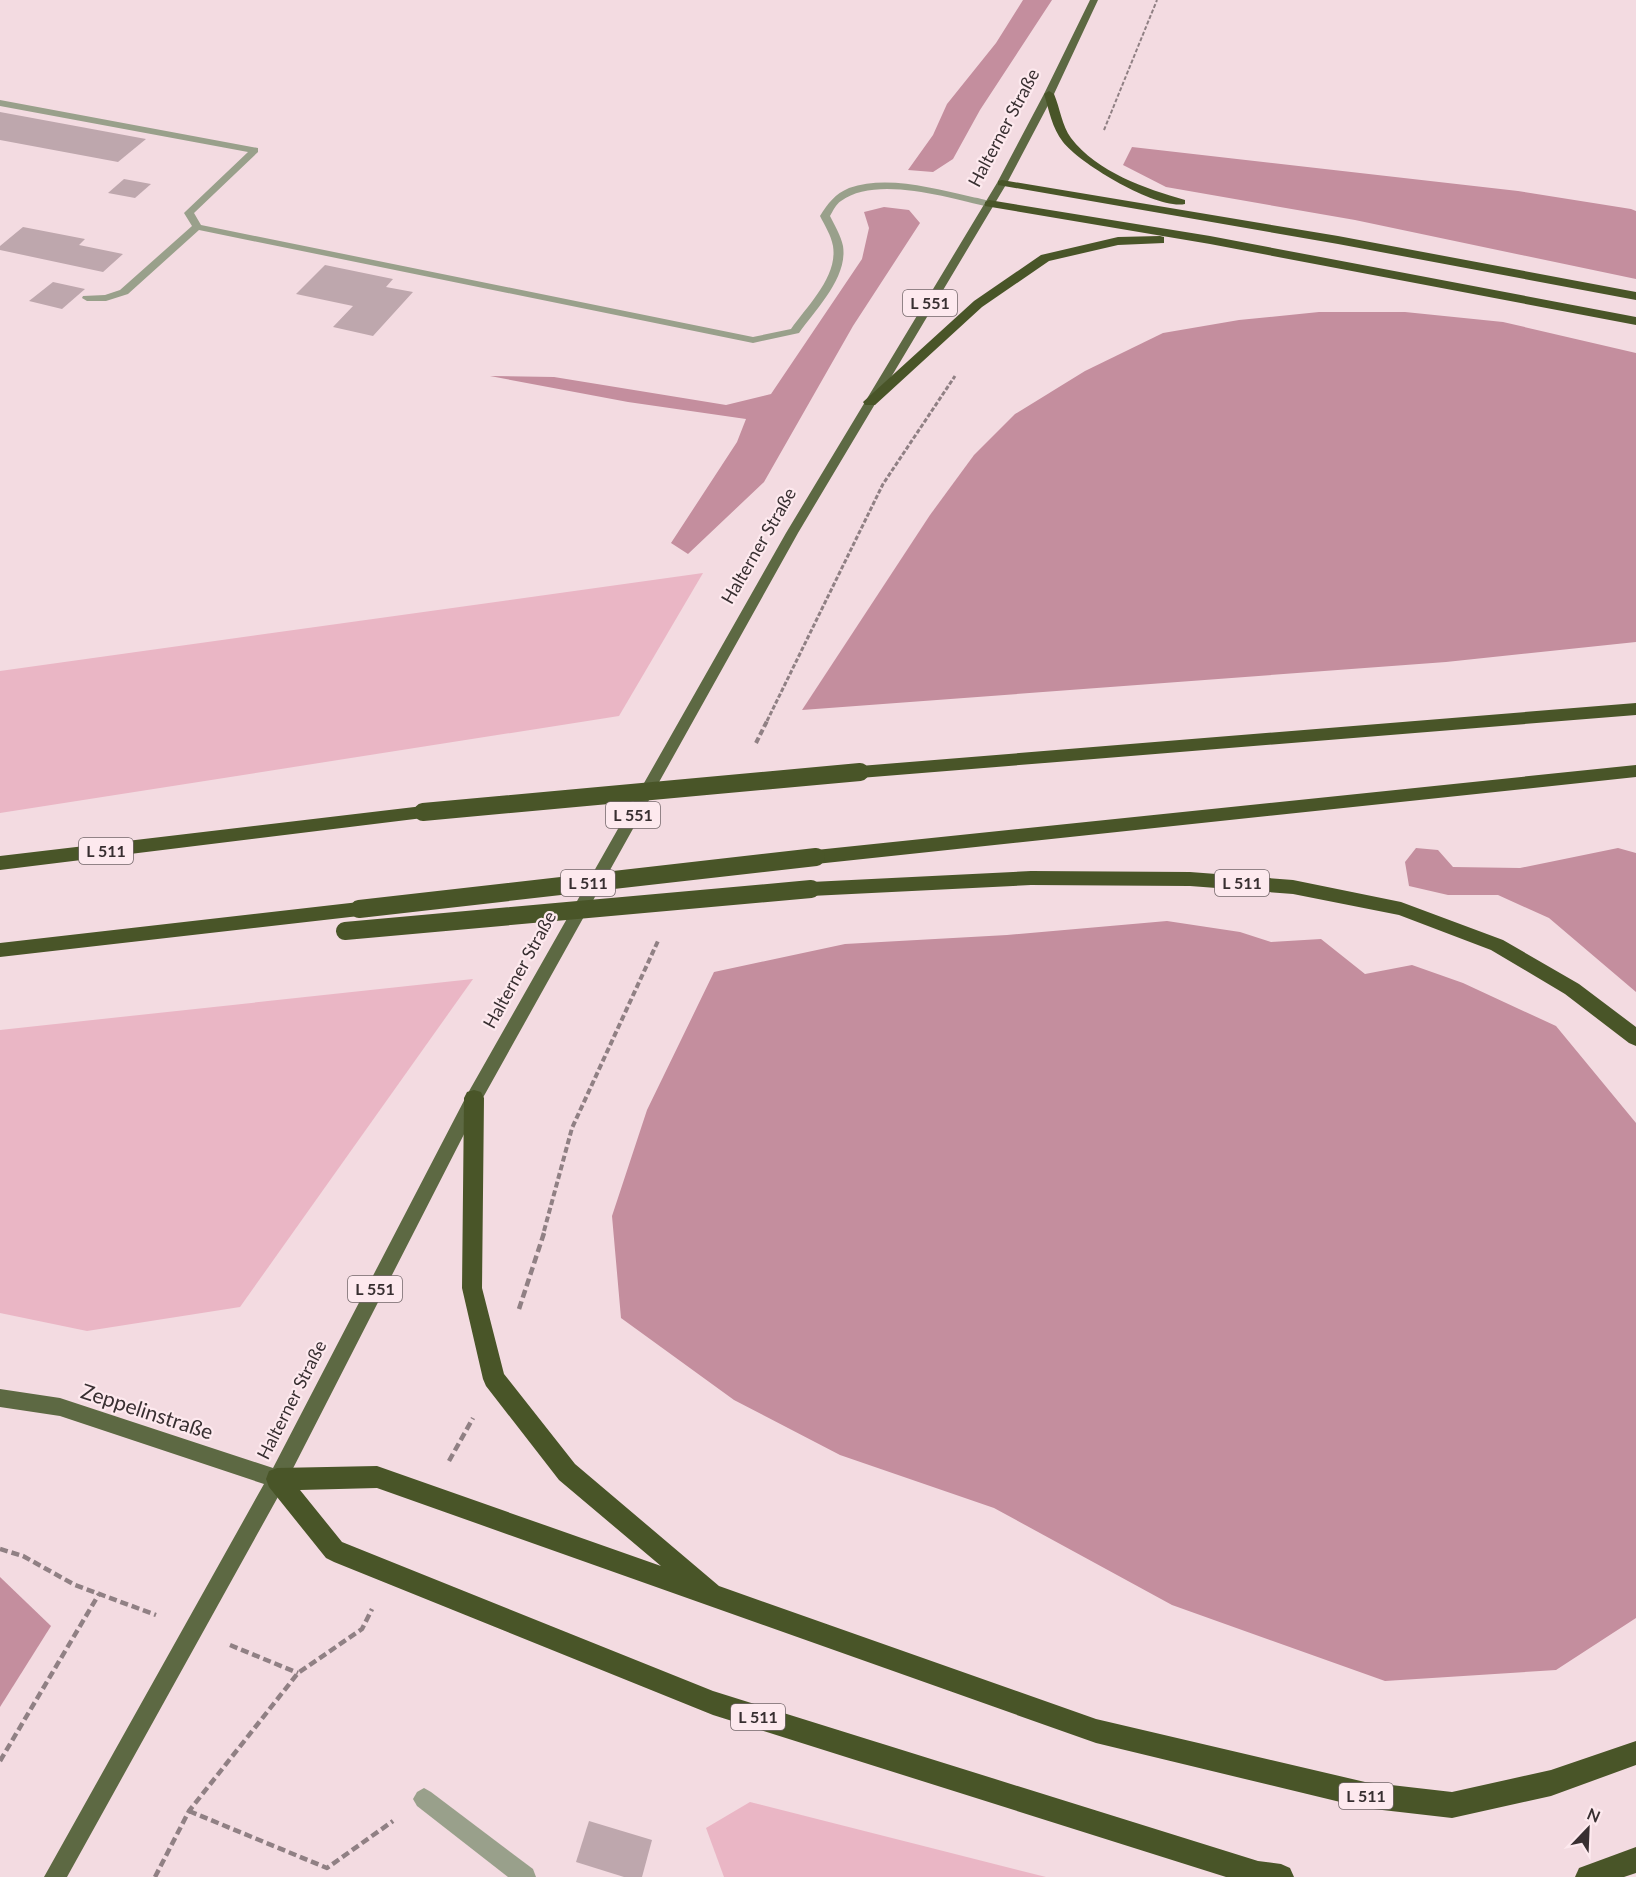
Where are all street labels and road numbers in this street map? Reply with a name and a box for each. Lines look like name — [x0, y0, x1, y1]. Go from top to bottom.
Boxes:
street label: Halterner Straße — [963, 65, 1043, 190]
road number: L 551 — [903, 290, 957, 316]
street label: Halterner Straße — [716, 483, 800, 608]
road number: L 551 — [606, 802, 660, 828]
road number: L 511 — [79, 838, 133, 864]
road number: L 511 — [561, 870, 615, 896]
road number: L 511 — [1215, 870, 1269, 896]
street label: Halterner Straße — [478, 907, 560, 1032]
road number: L 551 — [348, 1276, 402, 1302]
street label: Halterner Straße — [252, 1336, 331, 1463]
street label: Zeppelinstraße — [78, 1377, 217, 1444]
road number: L 511 — [731, 1704, 785, 1730]
road number: L 511 — [1339, 1783, 1393, 1809]

